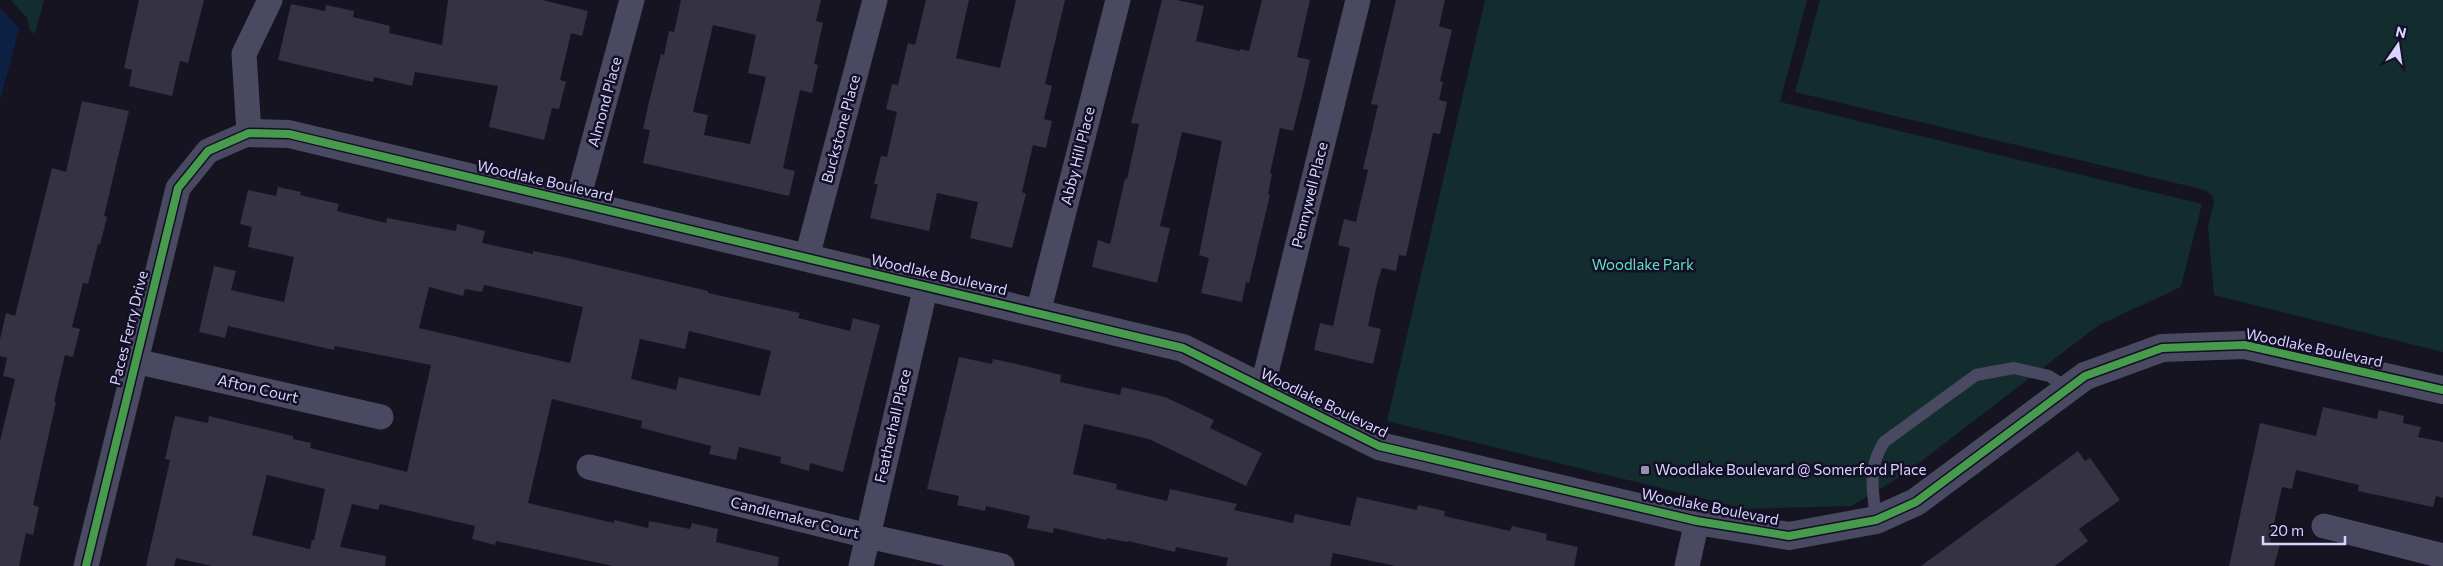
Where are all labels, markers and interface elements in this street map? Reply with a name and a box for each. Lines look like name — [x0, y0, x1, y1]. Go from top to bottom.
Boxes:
north arrow — [2373, 20, 2423, 70]
text: N — [2394, 22, 2408, 41]
street label: Almond Place — [583, 55, 625, 149]
street label: Buckstone Place — [817, 73, 863, 185]
street label: Abby Hill Place — [1056, 105, 1098, 207]
street label: Pennywell Place — [1287, 140, 1331, 250]
street label: Woodlake Boulevard — [475, 156, 615, 204]
street label: Woodlake Boulevard — [869, 250, 1009, 298]
park label: Woodlake Park — [1592, 255, 1694, 273]
street label: Paces Ferry Drive — [105, 269, 151, 387]
street label: Woodlake Boulevard — [2244, 324, 2384, 370]
street label: Woodlake Boulevard — [1258, 363, 1391, 441]
street label: Featherhall Place — [870, 367, 914, 484]
street label: Afton Court — [216, 370, 300, 406]
place label: Woodlake Boulevard @ Somerford Place — [1655, 460, 1926, 478]
marker: Woodlake Boulevard @ Somerford Place — [1639, 464, 1651, 476]
street label: Woodlake Boulevard — [1640, 484, 1780, 528]
street label: Candlemaker Court — [729, 492, 862, 542]
scale bar — [2263, 514, 2346, 546]
text: 20 m — [2270, 521, 2304, 539]

